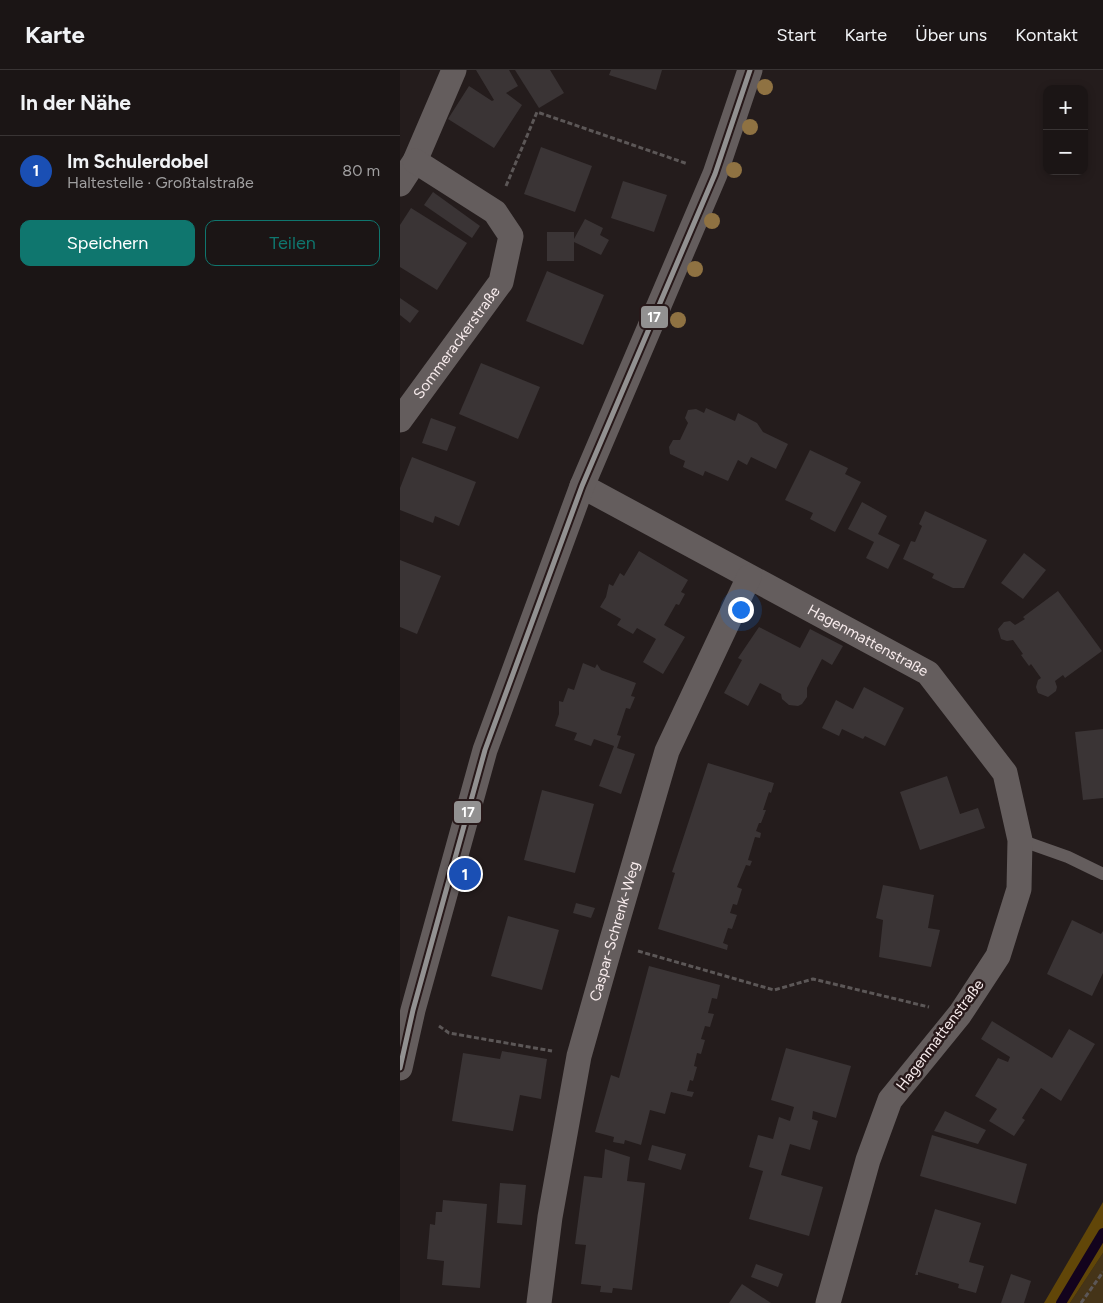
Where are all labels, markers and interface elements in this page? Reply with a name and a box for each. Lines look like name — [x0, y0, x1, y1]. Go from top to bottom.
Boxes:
text: Karte — [25, 20, 85, 49]
text: Start — [777, 24, 816, 46]
text: Karte — [844, 24, 887, 46]
text: Über uns — [915, 24, 987, 46]
text: Kontakt — [1015, 24, 1078, 46]
map controls — [1043, 85, 1088, 175]
button: + — [1043, 85, 1088, 130]
text: In der Nähe — [20, 90, 131, 115]
button: − — [1043, 130, 1088, 175]
text: Im Schulerdobel — [67, 150, 208, 173]
text: 1 — [33, 161, 39, 180]
text: 80 m — [342, 161, 380, 180]
text: Haltestelle · Großtalstraße — [67, 173, 254, 192]
button: Speichern — [20, 220, 195, 266]
button: Teilen — [205, 220, 380, 266]
street label: Sommerackerstraße — [410, 283, 504, 402]
line badge: 17 — [640, 305, 669, 329]
text: 17 — [647, 309, 661, 326]
your location — [728, 597, 754, 623]
street label: Hagenmattenstraße — [804, 601, 931, 680]
line badge: 17 — [453, 800, 482, 824]
text: 17 — [461, 804, 475, 821]
pin: 1 — [449, 855, 481, 893]
street label: Caspar-Schrenk-Weg — [586, 859, 643, 1003]
street label: Hagenmattenstraße — [892, 976, 988, 1094]

